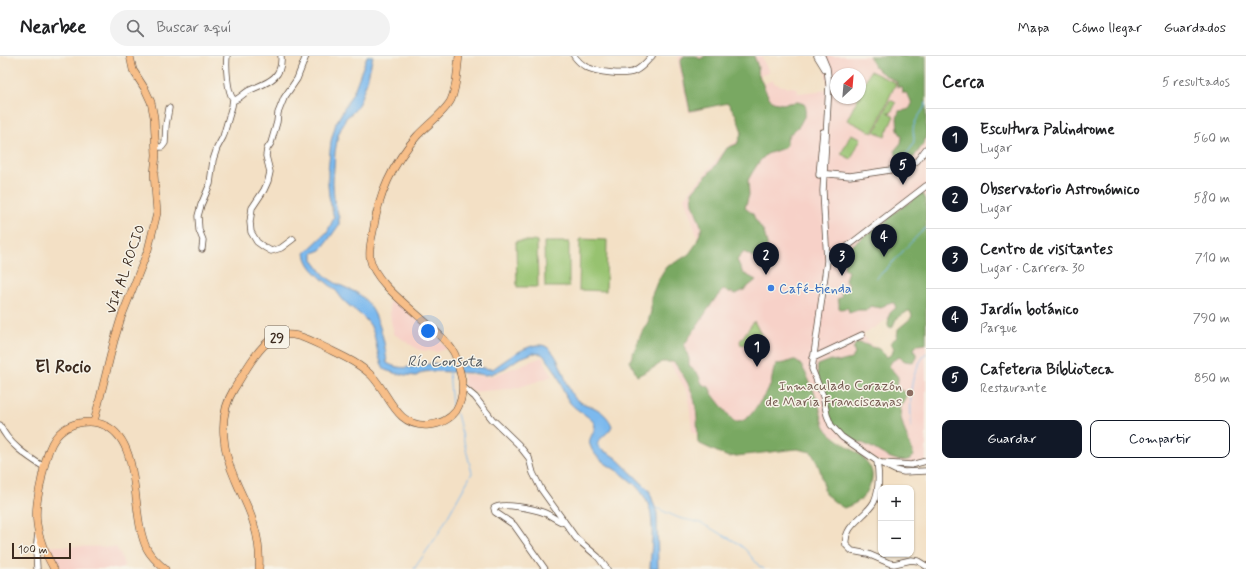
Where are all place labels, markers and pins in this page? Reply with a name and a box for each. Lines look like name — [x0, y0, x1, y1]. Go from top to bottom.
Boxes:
pin: 5 — [890, 152, 916, 185]
pin: 4 — [871, 224, 897, 257]
pin: 2 — [753, 242, 779, 275]
pin: 3 — [829, 243, 855, 276]
place label: Café-tienda — [779, 280, 852, 298]
marker: Café-tienda — [766, 283, 776, 293]
pin: 1 — [744, 334, 770, 367]
place label: Inmaculado Corazón de María Franciscanas — [765, 377, 902, 411]
marker: Inmaculado Corazón de María Franciscanas — [905, 388, 915, 398]

